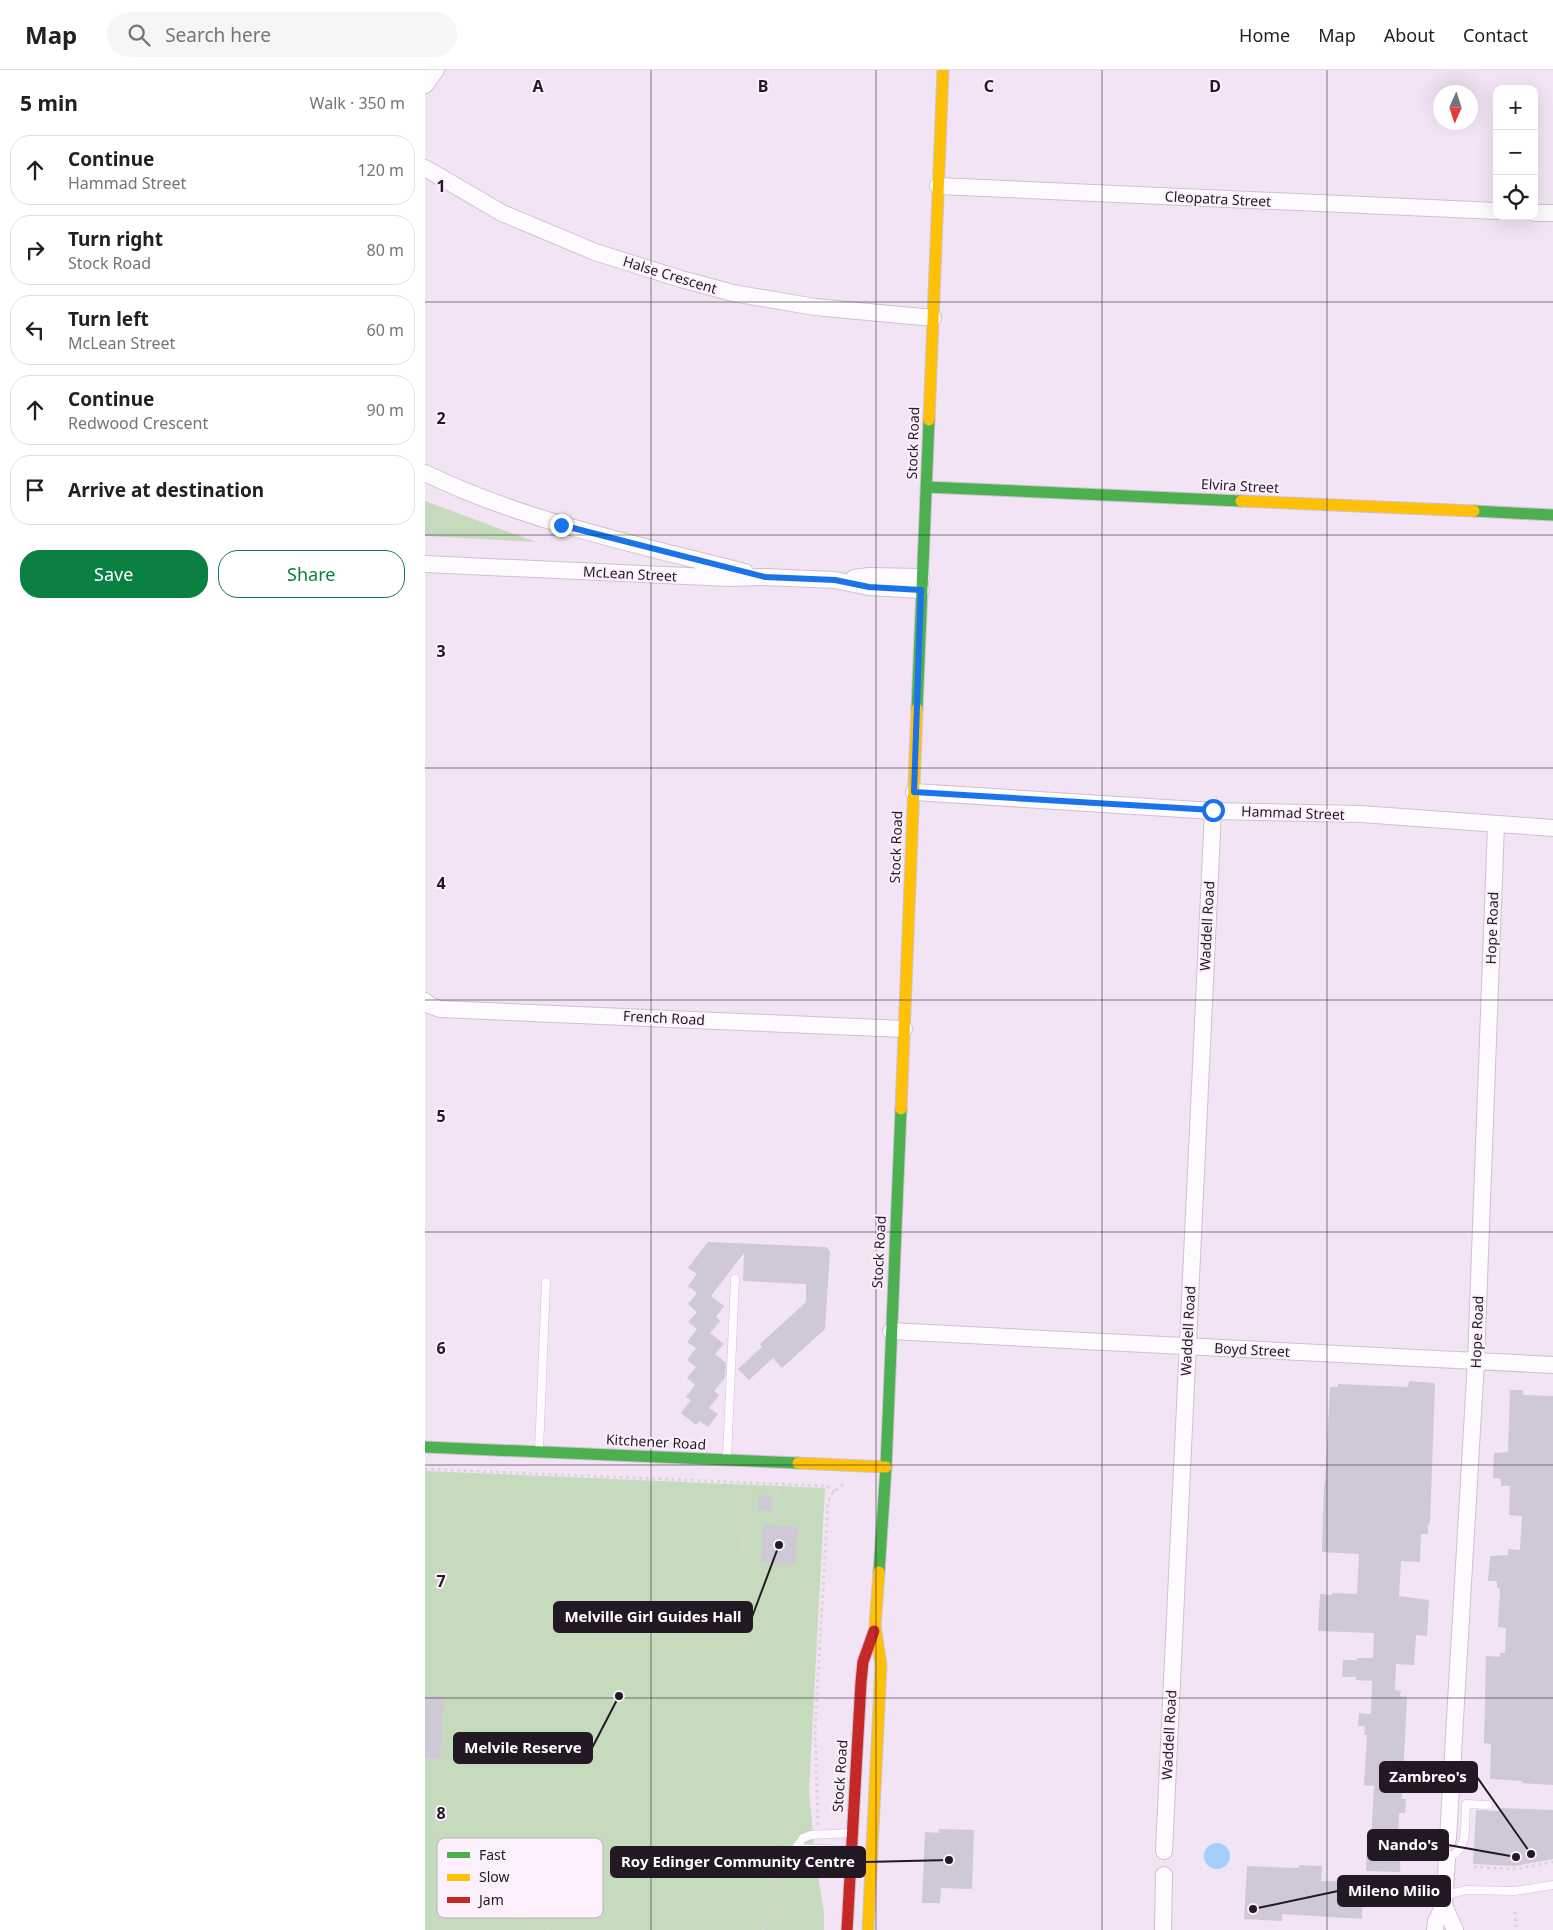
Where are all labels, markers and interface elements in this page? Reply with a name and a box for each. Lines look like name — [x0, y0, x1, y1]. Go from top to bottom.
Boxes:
search box — [107, 12, 457, 57]
text: Map — [25, 18, 77, 51]
icon: search — [125, 21, 153, 49]
text: Search here — [165, 22, 271, 48]
text: Home — [1239, 23, 1290, 47]
text: Map — [1318, 23, 1356, 47]
text: About — [1384, 23, 1435, 47]
text: Contact — [1463, 23, 1528, 47]
text: A — [532, 75, 544, 97]
text: B — [758, 75, 768, 97]
text: C — [984, 75, 994, 97]
text: D — [1209, 75, 1221, 97]
north arrow — [1433, 85, 1478, 130]
map controls — [1493, 85, 1538, 220]
button: + — [1493, 85, 1538, 130]
text: 5 min — [20, 89, 78, 117]
text: Walk · 350 m — [310, 92, 405, 114]
button: − — [1493, 130, 1538, 175]
text: Continue — [68, 146, 154, 172]
icon: ahead — [21, 156, 49, 184]
text: 120 m — [357, 159, 404, 181]
text: Hammad Street — [68, 172, 186, 194]
text: 1 — [436, 175, 446, 197]
button: locate — [1493, 175, 1538, 220]
street label: Cleopatra Street — [1164, 186, 1272, 211]
text: Turn right — [68, 226, 163, 252]
icon: right — [21, 236, 49, 264]
text: 80 m — [367, 239, 404, 261]
street label: Halse Crescent — [621, 251, 719, 298]
text: Stock Road — [68, 252, 151, 274]
text: Turn left — [68, 306, 149, 332]
icon: left — [21, 316, 49, 344]
text: 60 m — [367, 319, 404, 341]
text: McLean Street — [68, 332, 175, 354]
text: Continue — [68, 386, 154, 412]
icon: ahead — [21, 396, 49, 424]
text: 90 m — [367, 399, 404, 421]
street label: Stock Road — [902, 406, 923, 480]
text: 2 — [436, 407, 446, 429]
text: Redwood Crescent — [68, 412, 208, 434]
street label: Elvira Street — [1200, 474, 1280, 497]
icon: arrive — [21, 476, 49, 504]
text: Arrive at destination — [68, 477, 264, 503]
route end — [550, 514, 573, 537]
button: Save — [20, 550, 208, 598]
button: Share — [218, 550, 405, 598]
street label: McLean Street — [583, 562, 677, 585]
text: 3 — [436, 640, 446, 662]
route start — [1202, 799, 1225, 822]
street label: Hammad Street — [1241, 801, 1345, 824]
street label: Stock Road — [885, 810, 906, 884]
text: 4 — [436, 872, 446, 894]
street label: Waddell Road — [1195, 880, 1218, 972]
street label: Hope Road — [1481, 891, 1502, 965]
street label: French Road — [623, 1006, 705, 1029]
text: 5 — [436, 1105, 446, 1127]
street label: Stock Road — [867, 1215, 890, 1289]
street label: Waddell Road — [1176, 1285, 1199, 1377]
street label: Hope Road — [1466, 1295, 1487, 1369]
text: 6 — [436, 1337, 446, 1359]
street label: Boyd Street — [1214, 1338, 1290, 1361]
street label: Kitchener Road — [605, 1429, 707, 1454]
text: 7 — [436, 1570, 446, 1592]
callout: Melville Girl Guides Hall — [554, 1602, 752, 1632]
text: Melville Girl Guides Hall — [564, 1606, 742, 1626]
street label: Waddell Road — [1157, 1689, 1180, 1781]
callout: Melvile Reserve — [454, 1733, 592, 1763]
text: Melvile Reserve — [464, 1737, 582, 1757]
street label: Stock Road — [827, 1739, 852, 1813]
callout: Zambreo's — [1380, 1762, 1477, 1792]
text: Zambreo's — [1389, 1766, 1467, 1786]
text: 8 — [436, 1802, 446, 1824]
callout: Nando's — [1368, 1830, 1448, 1860]
text: Nando's — [1378, 1834, 1438, 1854]
legend — [437, 1838, 603, 1918]
text: Fast — [479, 1845, 506, 1864]
callout: Roy Edinger Community Centre — [611, 1847, 865, 1877]
text: Roy Edinger Community Centre — [621, 1851, 855, 1871]
text: Slow — [479, 1867, 510, 1886]
callout: Mileno Milio — [1338, 1876, 1450, 1906]
text: Mileno Milio — [1348, 1880, 1440, 1900]
text: Jam — [477, 1890, 504, 1909]

